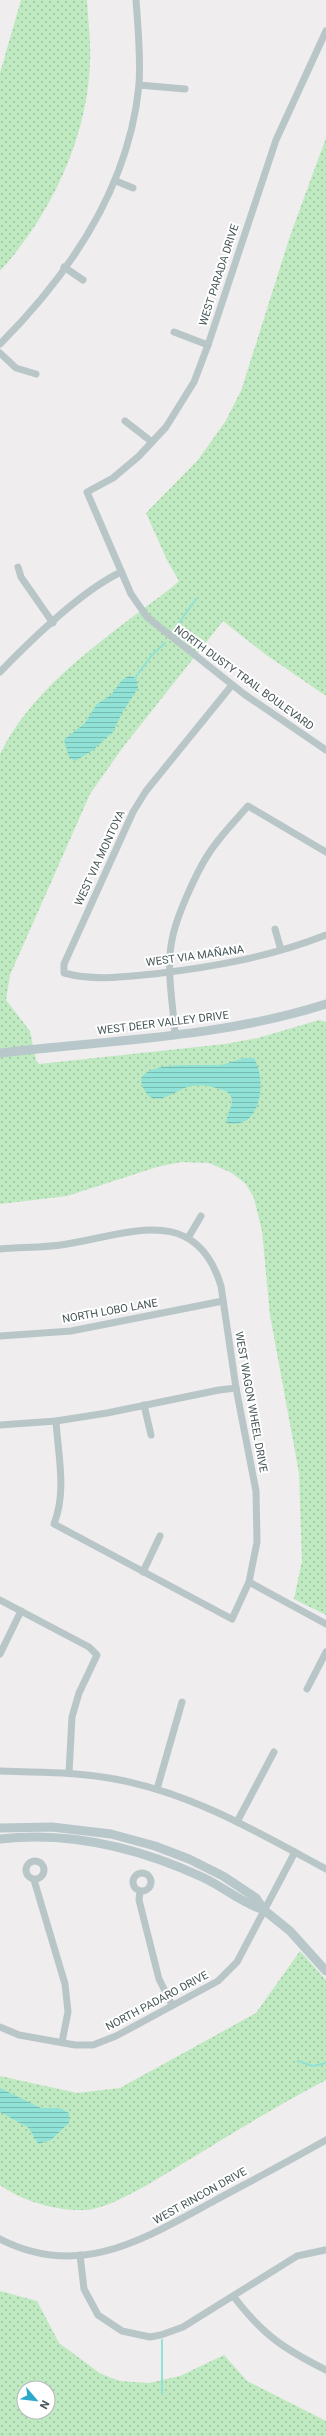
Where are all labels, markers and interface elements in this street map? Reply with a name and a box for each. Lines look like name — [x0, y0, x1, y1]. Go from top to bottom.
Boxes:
street label: WEST PARADA DRIVE — [196, 222, 242, 328]
street label: NORTH DUSTY TRAIL BOULEVARD — [172, 623, 316, 733]
street label: WEST VIA MONTOYA — [72, 808, 128, 908]
street label: WEST VIA MAÑANA — [145, 943, 246, 969]
street label: WEST DEER VALLEY DRIVE — [97, 1008, 229, 1038]
street label: NORTH LOBO LANE — [61, 1296, 159, 1326]
street label: WEST WAGON WHEEL DRIVE — [232, 1330, 270, 1474]
street label: NORTH PADARO DRIVE — [104, 1969, 210, 2033]
street label: WEST RINCON DRIVE — [151, 2165, 249, 2227]
north arrow — [16, 2380, 56, 2420]
text: N — [37, 2398, 52, 2411]

